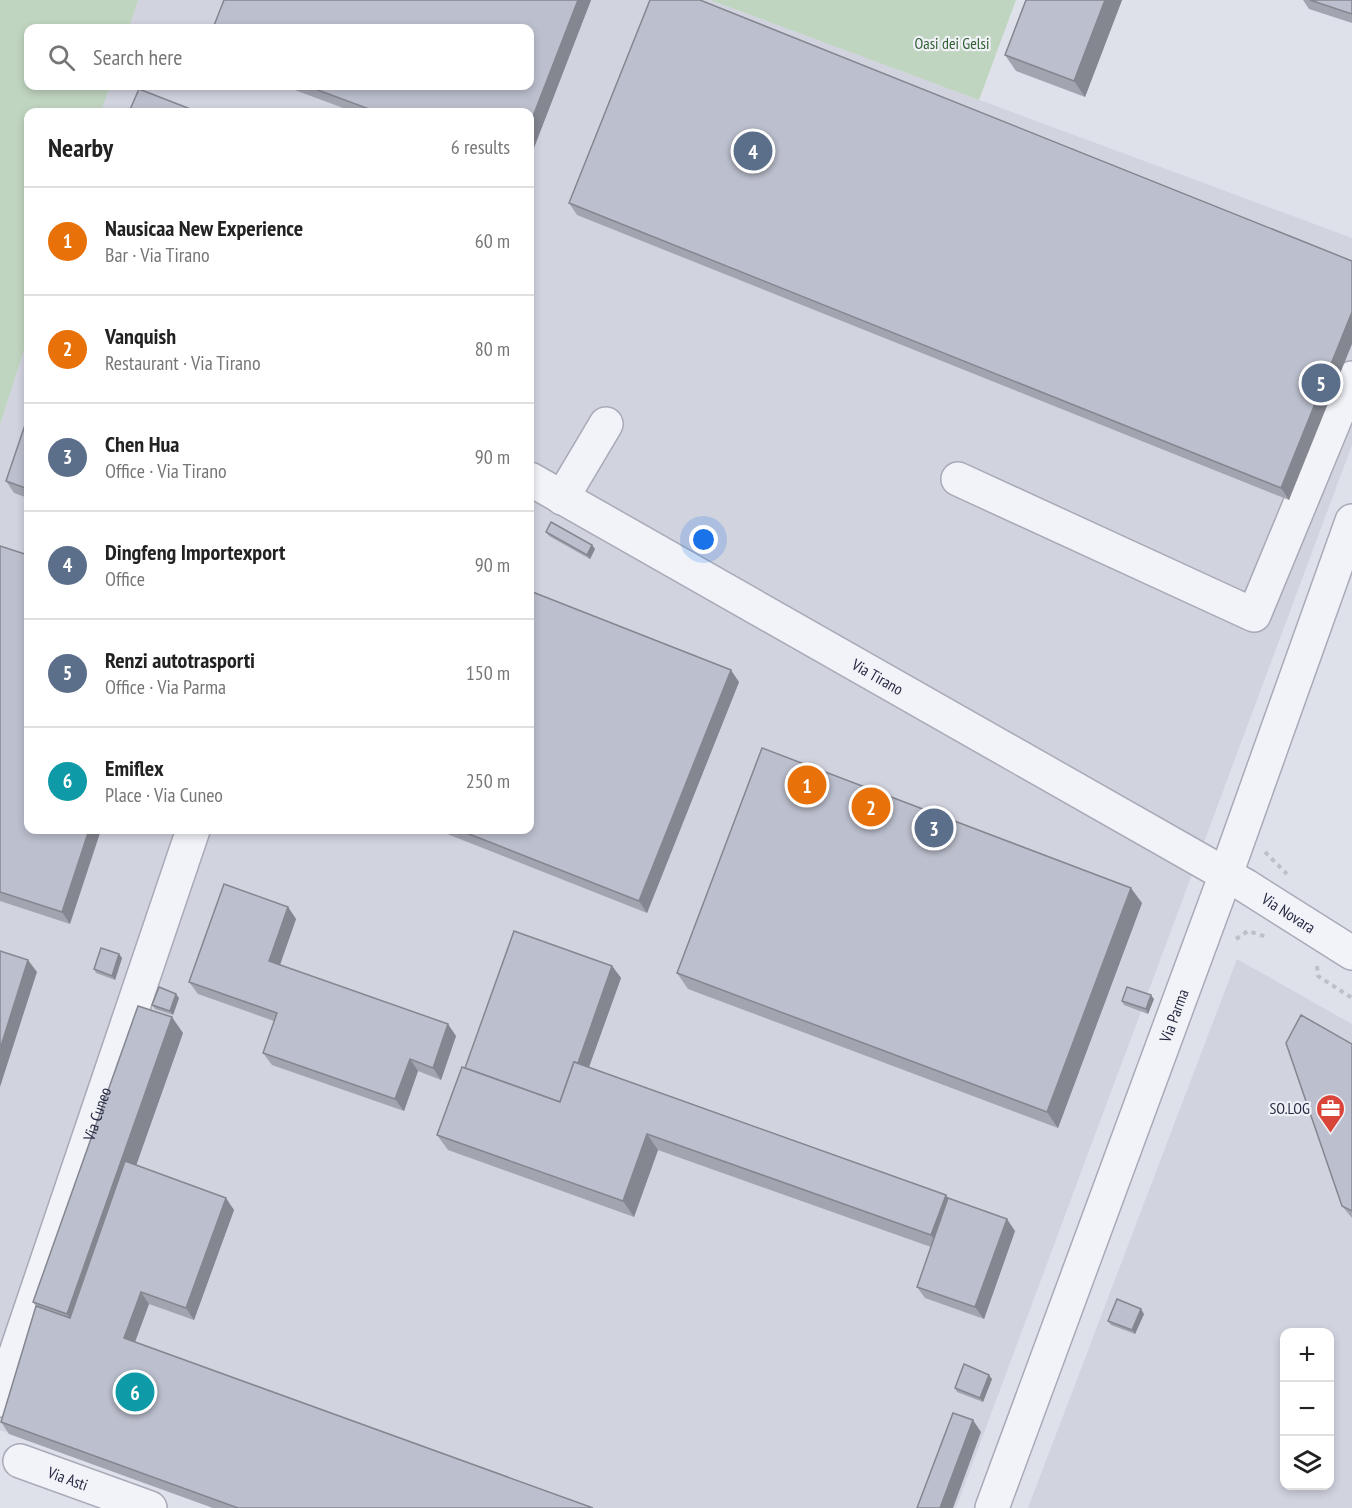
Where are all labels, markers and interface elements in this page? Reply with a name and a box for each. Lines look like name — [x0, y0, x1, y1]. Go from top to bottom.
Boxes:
search box — [24, 24, 534, 90]
park label: Oasi dei Gelsi — [915, 33, 989, 53]
icon: search — [45, 41, 78, 74]
text: Search here — [93, 43, 182, 71]
pin: 4 — [734, 128, 772, 174]
text: Nearby — [48, 131, 113, 164]
text: 6 results — [451, 134, 510, 160]
text: Nausicaa New Experience — [105, 214, 303, 242]
text: 1 — [63, 228, 72, 254]
text: 60 m — [475, 228, 510, 254]
text: Bar · Via Tirano — [105, 242, 210, 268]
text: Vanquish — [105, 322, 176, 350]
text: 2 — [63, 336, 72, 362]
text: 80 m — [475, 336, 510, 362]
text: Restaurant · Via Tirano — [105, 350, 261, 376]
pin: 5 — [1302, 360, 1340, 406]
text: Chen Hua — [105, 430, 179, 458]
text: 3 — [63, 444, 72, 470]
text: 90 m — [475, 444, 510, 470]
text: Office · Via Tirano — [105, 458, 227, 484]
your location — [689, 525, 718, 554]
text: Dingfeng Importexport — [105, 538, 285, 566]
text: 4 — [63, 552, 72, 578]
text: 90 m — [475, 552, 510, 578]
text: Office — [105, 566, 145, 592]
text: Renzi autotrasporti — [105, 646, 255, 674]
street label: Via Tirano — [848, 654, 907, 699]
text: 5 — [63, 660, 72, 686]
text: 150 m — [466, 660, 510, 686]
text: Office · Via Parma — [105, 674, 226, 700]
text: Emiflex — [105, 754, 164, 782]
pin: 1 — [788, 762, 826, 808]
text: 6 — [63, 768, 72, 794]
text: 250 m — [466, 768, 510, 794]
text: Place · Via Cuneo — [105, 782, 223, 808]
pin: 2 — [852, 784, 890, 830]
pin: 3 — [914, 806, 954, 850]
street label: Via Novara — [1257, 888, 1319, 937]
street label: Via Parma — [1155, 986, 1193, 1046]
street label: Via Cuneo — [78, 1085, 115, 1144]
office icon: SO.LOG — [1315, 1092, 1347, 1134]
place label: SO.LOG — [1270, 1098, 1310, 1118]
map controls — [1280, 1328, 1334, 1490]
button: + — [1280, 1328, 1334, 1382]
pin: 6 — [116, 1370, 154, 1414]
button: − — [1280, 1382, 1334, 1436]
button: layers — [1280, 1436, 1334, 1490]
street label: Via Asti — [44, 1462, 91, 1495]

